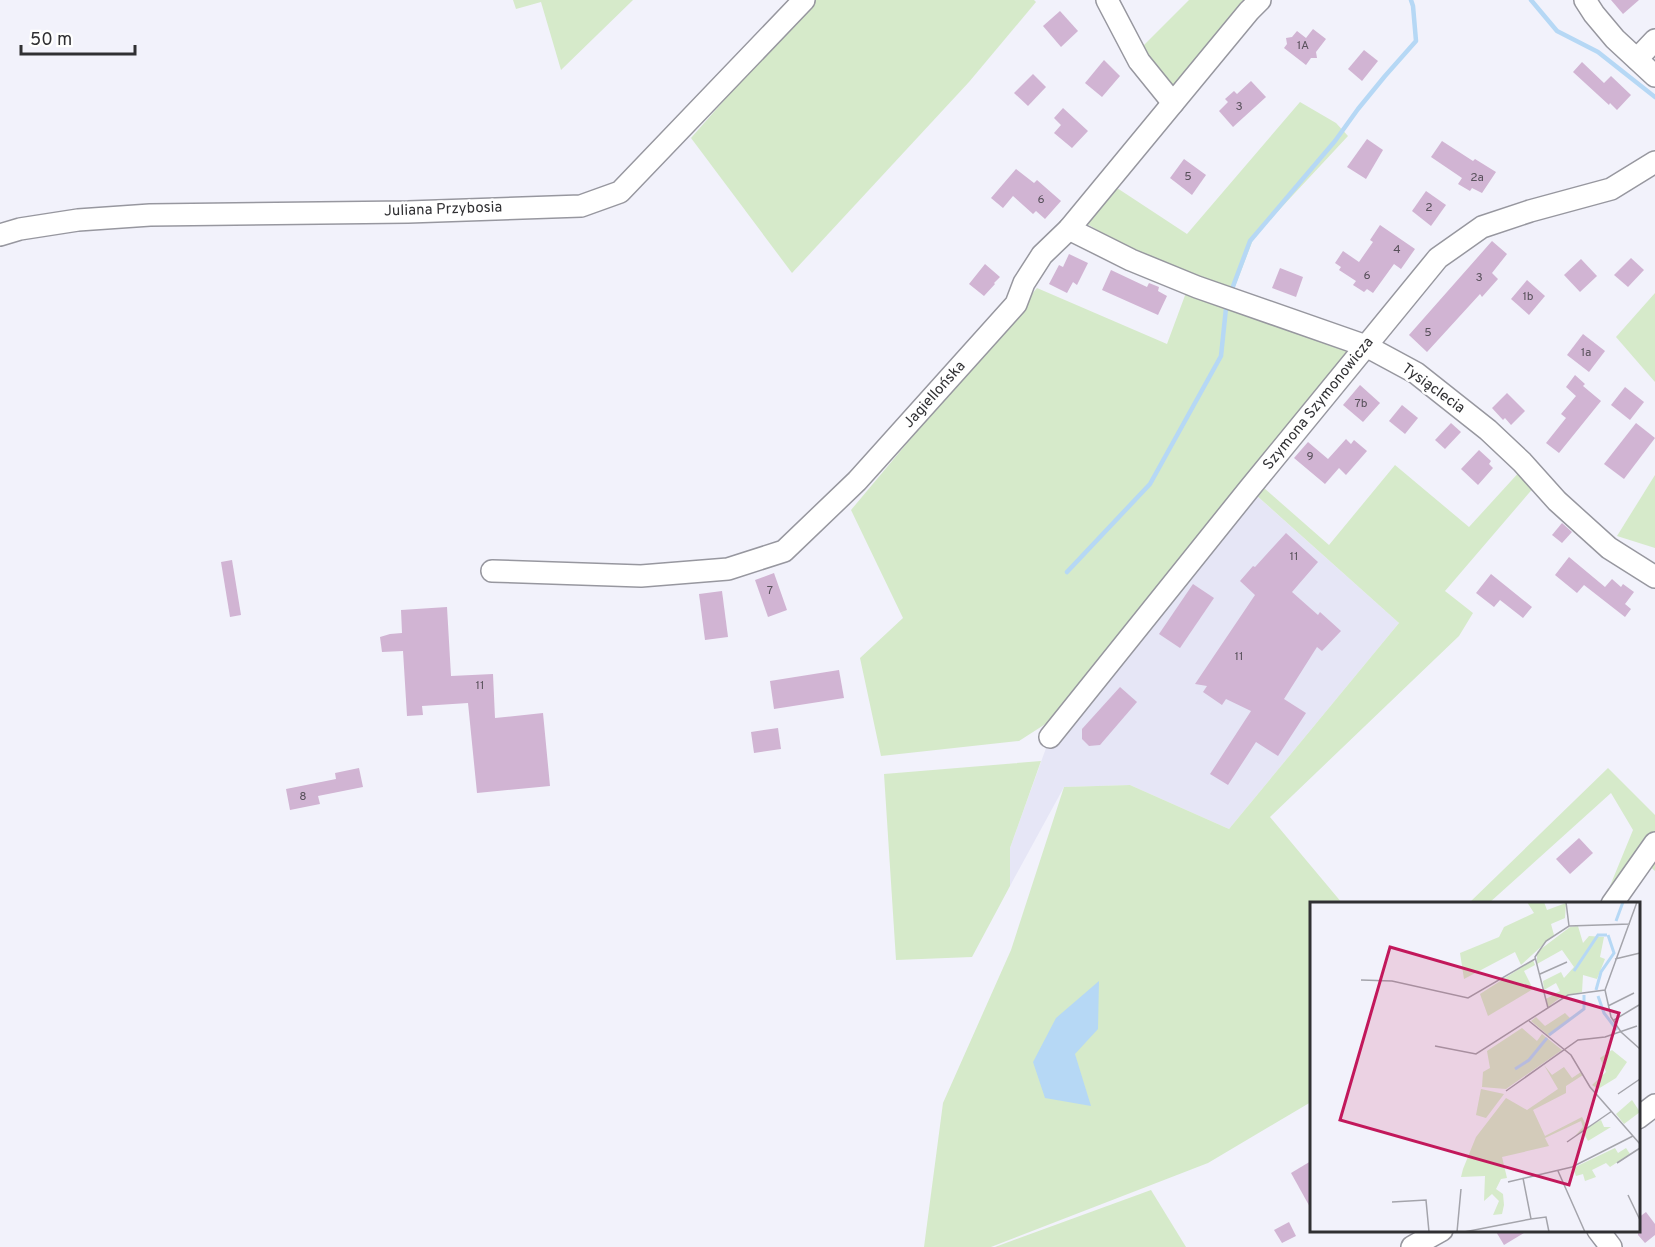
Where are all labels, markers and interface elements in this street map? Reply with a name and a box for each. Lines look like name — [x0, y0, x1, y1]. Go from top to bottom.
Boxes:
scale bar — [21, 18, 135, 56]
text: 50 m — [30, 29, 72, 52]
house number: 1A — [1297, 38, 1309, 54]
house number: 3 — [1235, 99, 1243, 115]
house number: 5 — [1184, 169, 1192, 185]
house number: 2a — [1470, 170, 1484, 186]
house number: 6 — [1037, 192, 1045, 208]
street label: Juliana Przybosia — [383, 198, 503, 222]
house number: 2 — [1425, 200, 1433, 216]
house number: 4 — [1393, 242, 1401, 258]
house number: 6 — [1363, 268, 1371, 284]
house number: 3 — [1475, 270, 1483, 286]
house number: 1b — [1522, 289, 1534, 305]
house number: 5 — [1424, 325, 1432, 341]
street label: Szymona Szymonowicza — [1259, 334, 1379, 474]
house number: 1a — [1581, 345, 1591, 361]
street label: Jagiellońska — [900, 357, 970, 433]
street label: Tysiąclecia — [1398, 360, 1468, 418]
house number: 7b — [1354, 396, 1368, 412]
house number: 9 — [1306, 449, 1314, 465]
house number: 11 — [1290, 549, 1298, 565]
house number: 7 — [767, 583, 773, 599]
house number: 11 — [1235, 649, 1243, 665]
house number: 11 — [476, 678, 484, 694]
house number: 8 — [299, 789, 307, 805]
inset map — [1310, 902, 1640, 1232]

